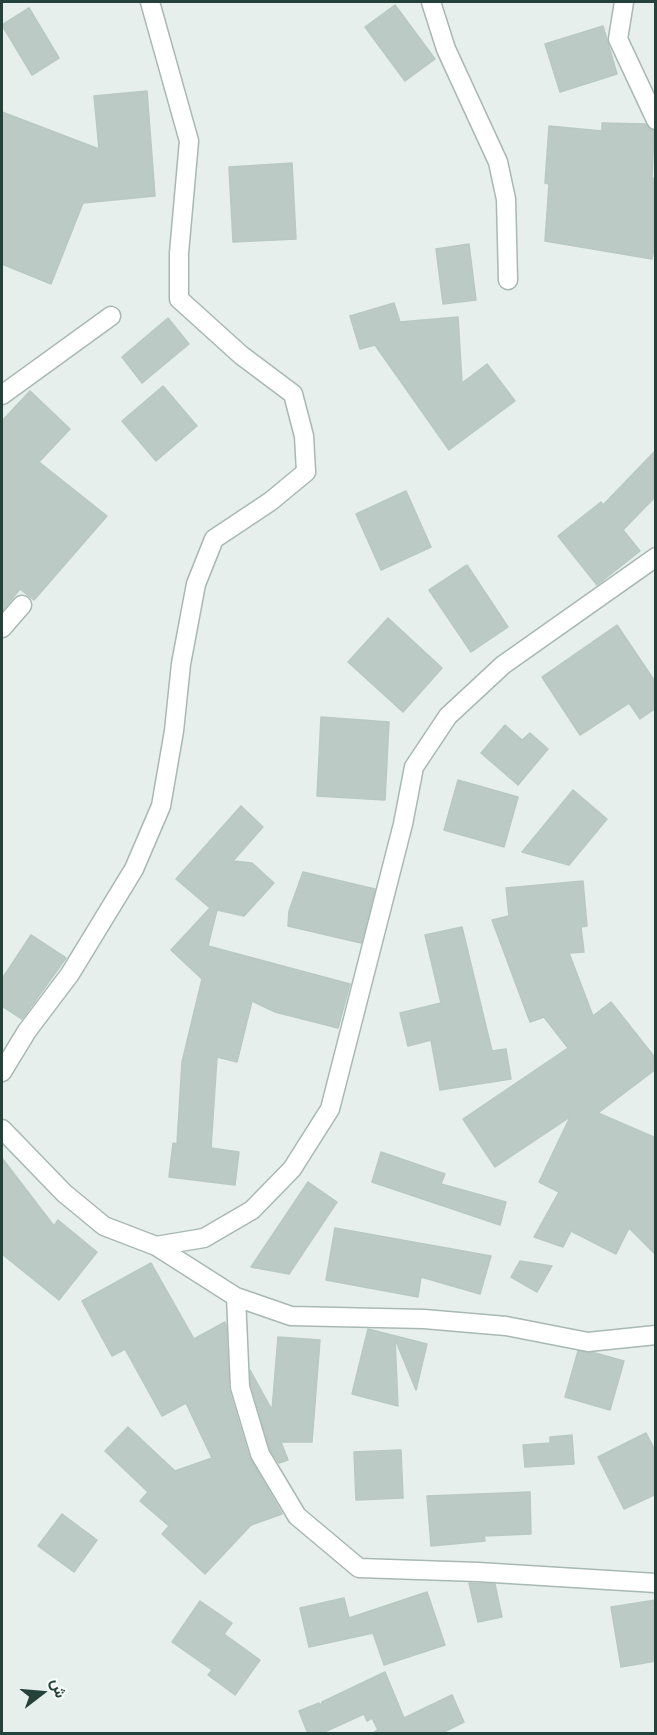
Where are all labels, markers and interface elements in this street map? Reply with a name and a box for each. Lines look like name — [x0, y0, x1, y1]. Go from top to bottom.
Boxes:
north arrow — [12, 1663, 72, 1723]
text: ش — [48, 1676, 72, 1700]

